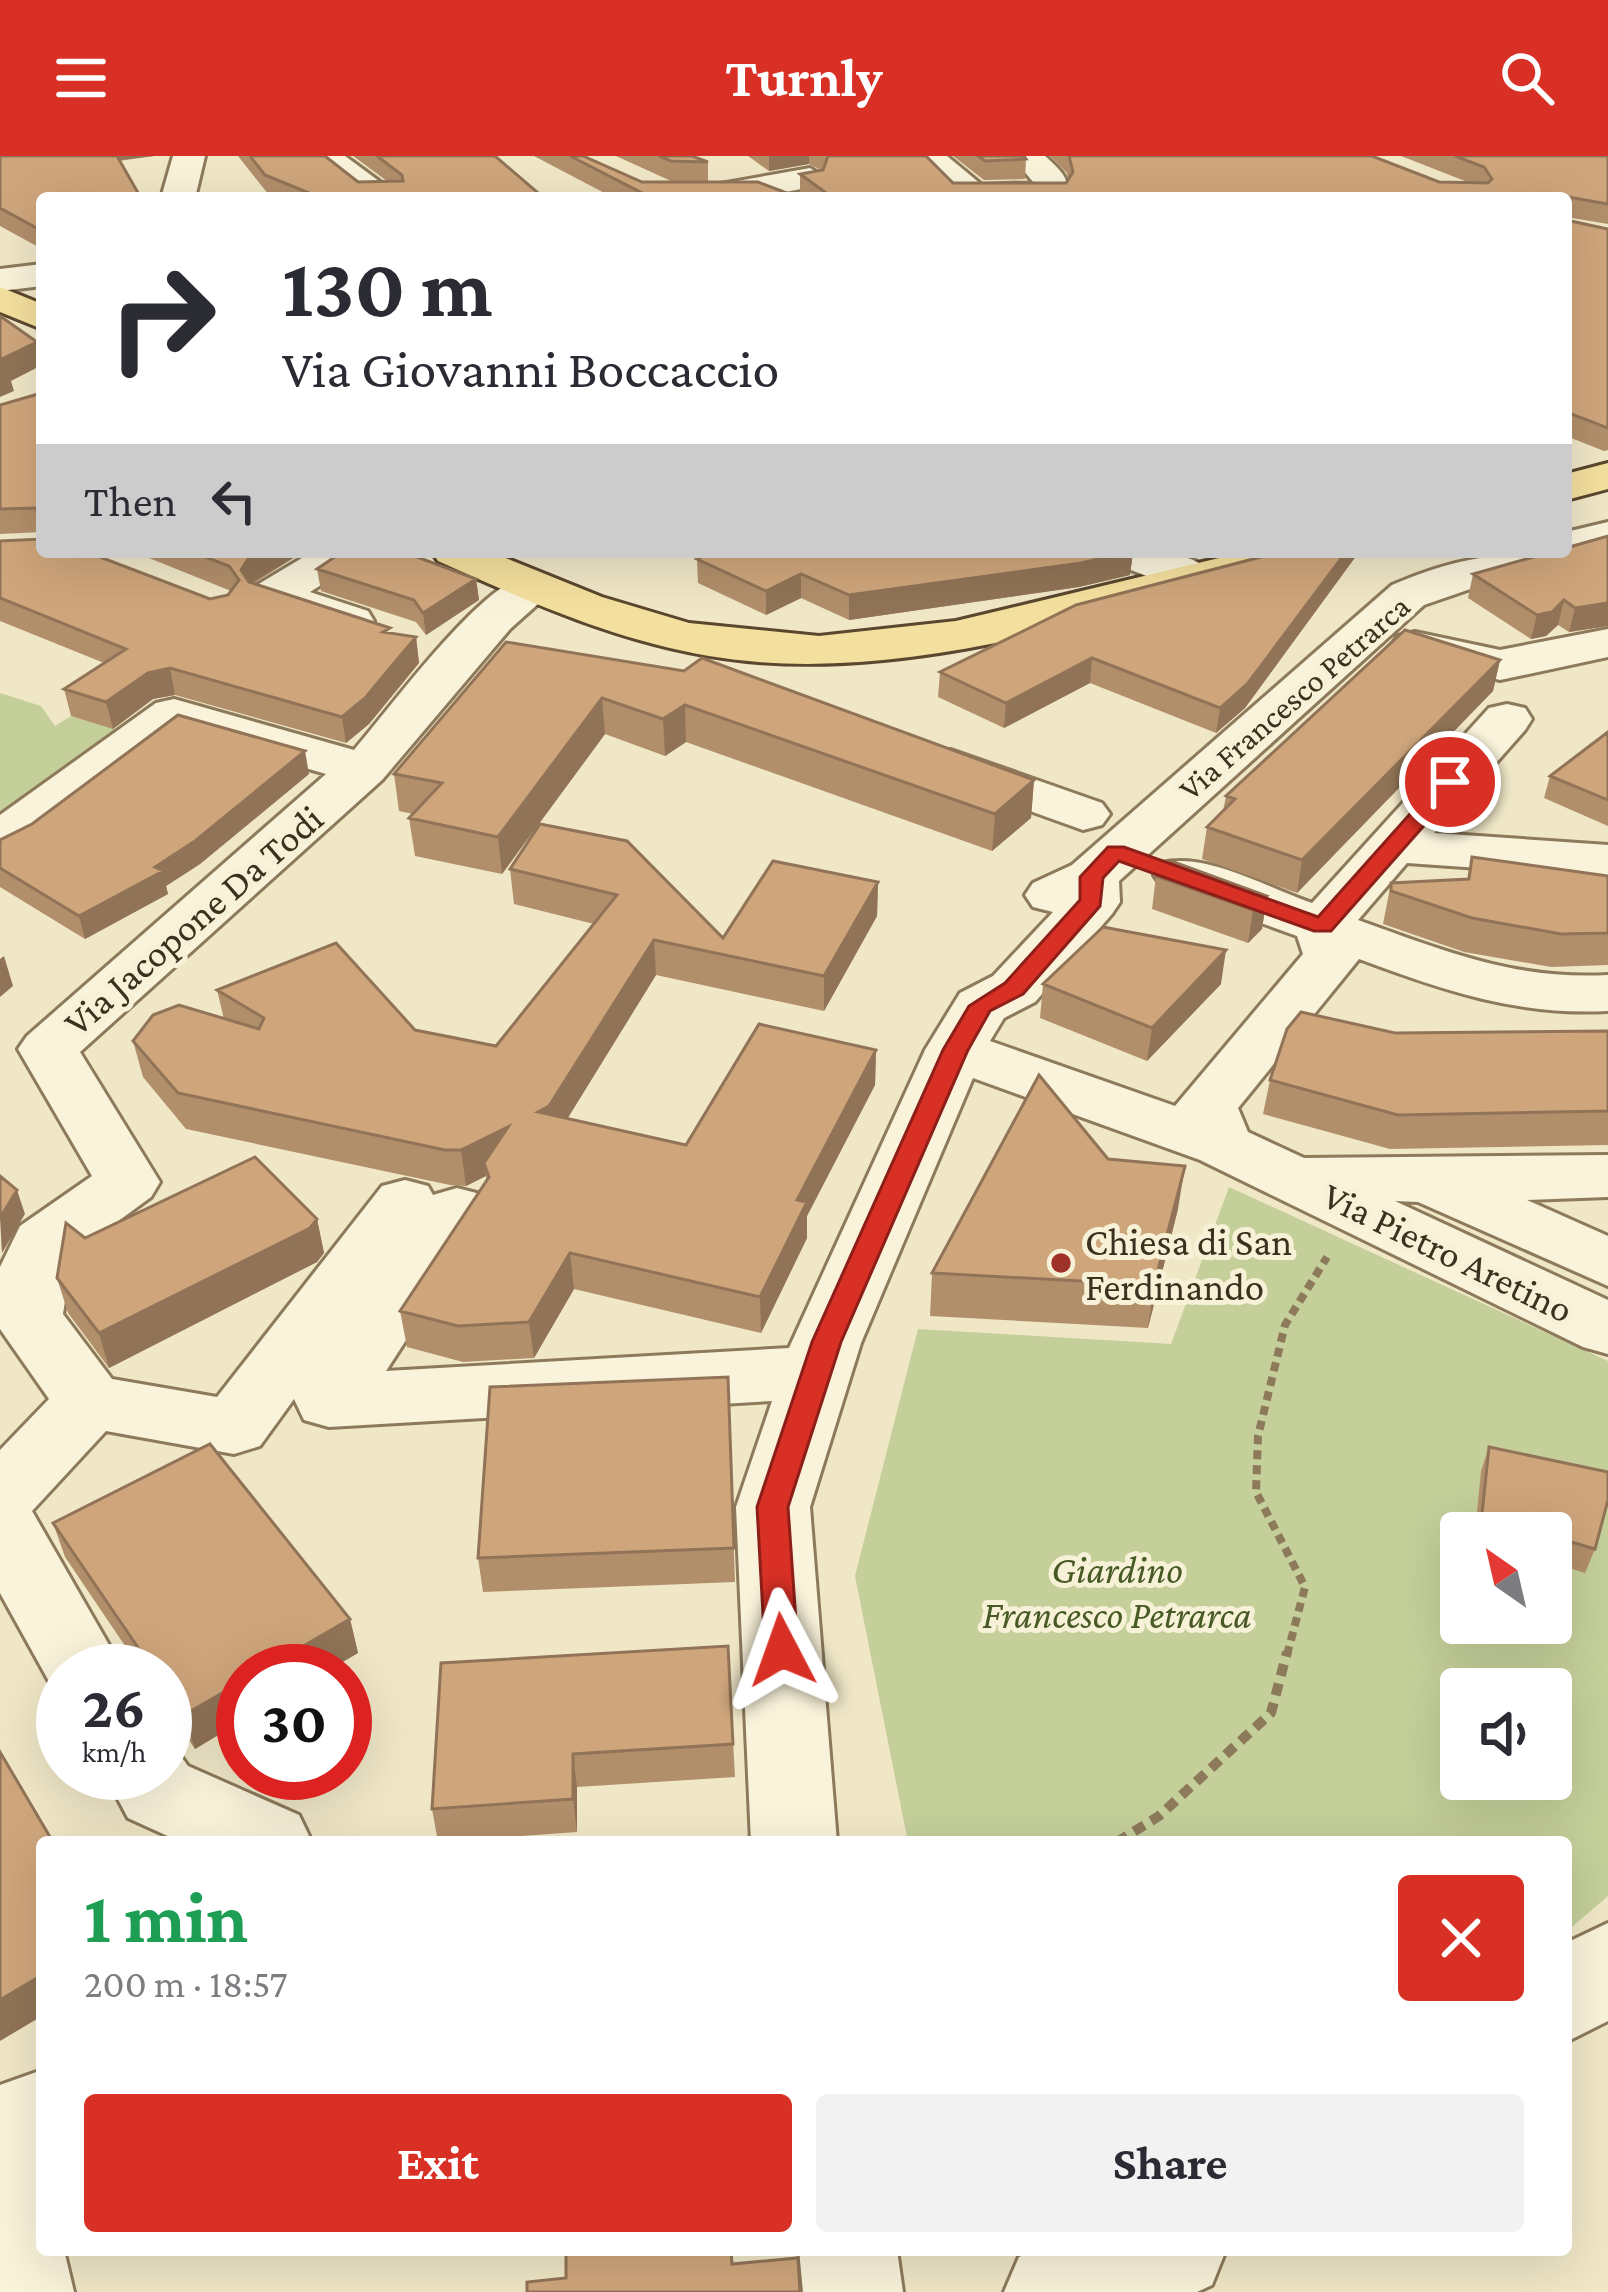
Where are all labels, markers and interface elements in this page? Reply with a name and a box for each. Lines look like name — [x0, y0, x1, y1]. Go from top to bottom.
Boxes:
icon: menu — [48, 45, 114, 111]
icon: search — [1494, 45, 1560, 111]
text: Turnly — [725, 48, 883, 108]
icon: right — [84, 240, 240, 396]
text: 130 m — [282, 241, 493, 334]
text: Via Giovanni Boccaccio — [282, 339, 779, 399]
icon: left — [201, 468, 267, 534]
text: Then — [84, 476, 177, 526]
street label: Via Francesco Petrarca — [1171, 587, 1417, 807]
pin — [1399, 731, 1501, 833]
icon: arrive — [1417, 749, 1483, 815]
street label: Via Jacopone Da Todi — [55, 796, 332, 1045]
street label: Via Pietro Aretino — [1316, 1173, 1580, 1331]
place label: Chiesa di San Ferdinando — [1085, 1220, 1292, 1308]
marker: Chiesa di San Ferdinando — [1048, 1250, 1074, 1276]
north arrow — [1440, 1512, 1572, 1644]
map controls — [1440, 1512, 1572, 1800]
park label: Giardino Francesco Petrarca — [982, 1548, 1252, 1636]
position arrow — [719, 1587, 845, 1713]
speed limit sign: 30 — [216, 1644, 372, 1800]
button: sound — [1440, 1668, 1572, 1800]
text: 26 — [82, 1673, 146, 1740]
text: km/h — [82, 1735, 146, 1768]
button: close — [1398, 1875, 1524, 2001]
text: 1 min — [84, 1877, 248, 1957]
text: 200 m · 18:57 — [84, 1962, 287, 2005]
button: Exit — [84, 2094, 792, 2232]
button: Share — [816, 2094, 1524, 2232]

